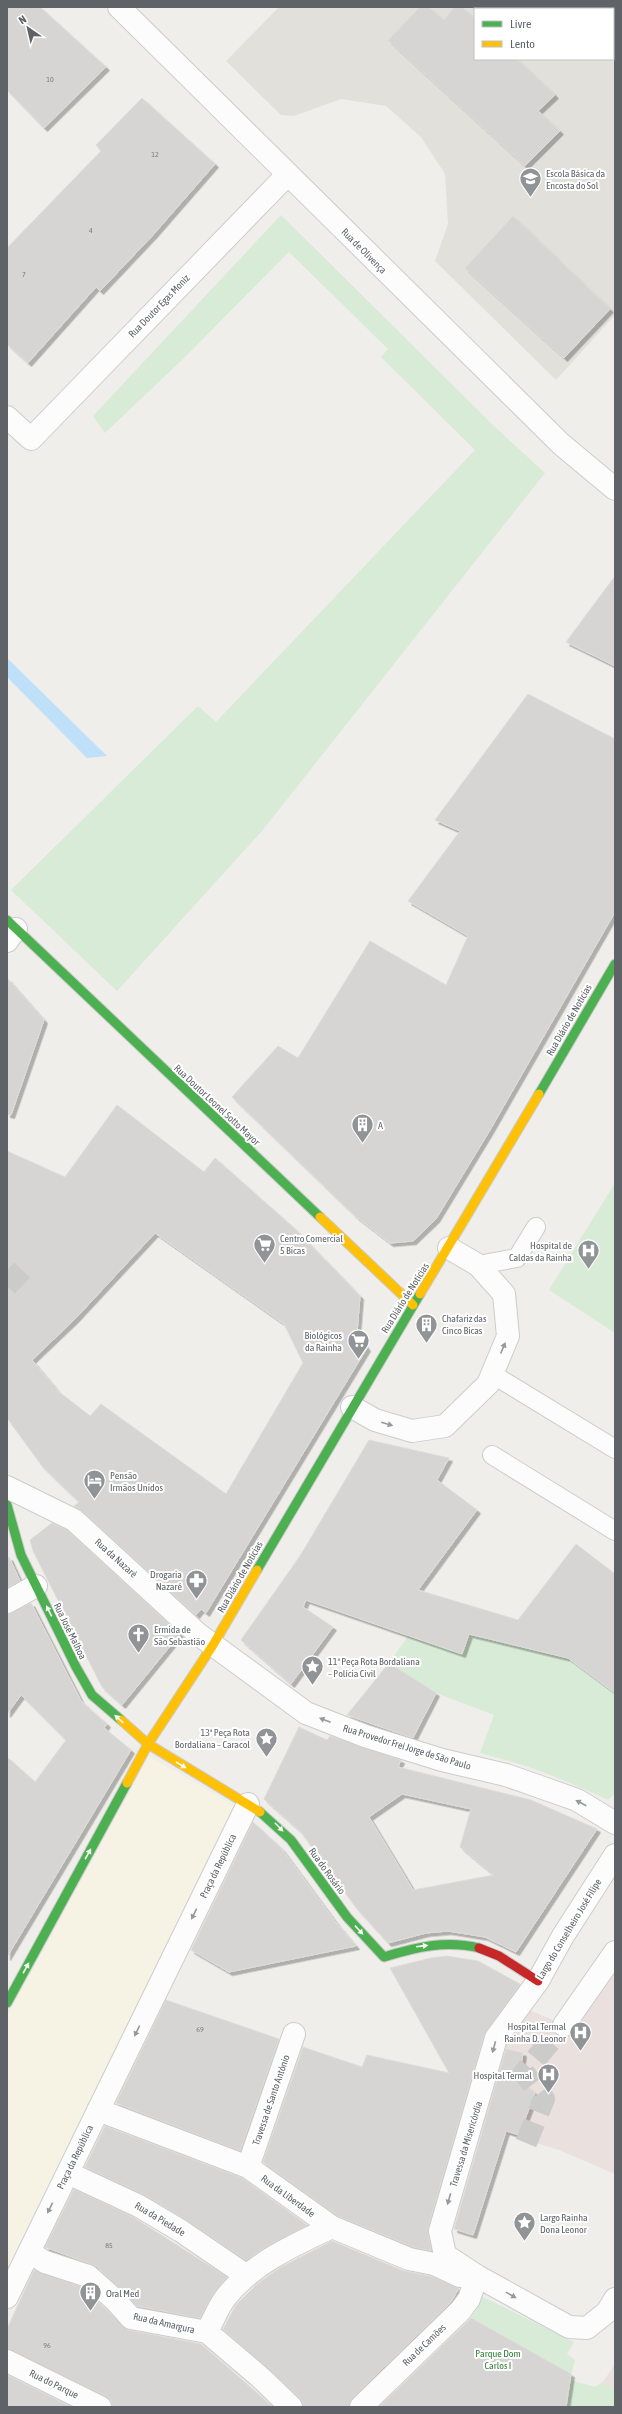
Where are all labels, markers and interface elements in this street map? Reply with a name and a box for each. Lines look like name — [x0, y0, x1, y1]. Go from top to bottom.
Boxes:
north arrow — [8, 8, 48, 48]
legend — [474, 8, 614, 60]
text: N — [16, 13, 28, 27]
text: Livre — [510, 17, 531, 31]
text: Lento — [510, 37, 535, 51]
house number: 10 — [46, 75, 54, 84]
house number: 12 — [151, 150, 159, 159]
school or university icon: Escola Básica da Encosta do Sol — [518, 166, 544, 199]
place label: Escola Básica da Encosta do Sol — [546, 168, 606, 191]
house number: 4 — [89, 226, 93, 235]
street label: Rua de Olivença — [339, 226, 389, 276]
house number: 7 — [22, 270, 26, 279]
street label: Rua Doutor Egas Moniz — [126, 272, 192, 340]
street label: Rua Diário de Notícias — [544, 982, 594, 1058]
street label: Rua Doutor Leonel Sotto Mayor — [172, 1062, 263, 1148]
building icon: A — [349, 1112, 375, 1145]
place label: A — [378, 1120, 383, 1131]
supermarket icon: Centro Comercial 5 Bicas — [251, 1231, 277, 1264]
place label: Centro Comercial 5 Bicas — [280, 1233, 343, 1256]
hospital icon: Hospital de Caldas da Rainha — [575, 1238, 601, 1271]
place label: Hospital de Caldas da Rainha — [509, 1240, 572, 1263]
street label: Rua Diário de Notícias — [379, 1261, 431, 1335]
building icon: Chafariz das Cinco Bicas — [414, 1311, 440, 1344]
place label: Chafariz das Cinco Bicas — [442, 1313, 487, 1336]
supermarket icon: Biológicos da Rainha — [345, 1328, 371, 1361]
place label: Biológicos da Rainha — [304, 1330, 342, 1353]
one-way arrow — [500, 1342, 506, 1353]
one-way arrow — [382, 1421, 394, 1427]
hotel icon: Pensão Irmãos Unidos — [81, 1468, 107, 1501]
place label: Pensão Irmãos Unidos — [110, 1470, 163, 1493]
street label: Rua da Nazaré — [93, 1536, 140, 1580]
street label: Rua Diário de Notícias — [215, 1539, 265, 1615]
pharmacy icon: Drogaria Nazaré — [184, 1567, 210, 1600]
place label: Drogaria Nazaré — [150, 1569, 182, 1592]
street label: Rua José Malhoa — [52, 1601, 89, 1661]
one-way arrow — [46, 1605, 52, 1617]
church icon: Ermida de São Sebastião — [126, 1622, 152, 1655]
place label: Ermida de São Sebastião — [154, 1624, 205, 1647]
place icon: 11ª Peça Rota Bordaliana – Polícia Civil — [299, 1654, 325, 1687]
place label: 11ª Peça Rota Bordaliana – Polícia Civil — [328, 1656, 420, 1679]
one-way arrow — [114, 1714, 124, 1723]
one-way arrow — [318, 1717, 330, 1723]
street label: Rua Provedor Frei Jorge de São Paulo — [342, 1722, 473, 1772]
place icon: 13ª Peça Rota Bordaliana – Caracol — [253, 1725, 279, 1758]
place label: 13ª Peça Rota Bordaliana – Caracol — [175, 1727, 250, 1750]
one-way arrow — [175, 1761, 187, 1768]
one-way arrow — [576, 1800, 587, 1806]
one-way arrow — [274, 1822, 284, 1832]
street label: Praça da República — [198, 1832, 238, 1900]
street label: Rua do Rosário — [307, 1846, 348, 1897]
one-way arrow — [84, 1848, 91, 1860]
street label: Largo do Conselheiro José Filipe — [535, 1876, 604, 1981]
one-way arrow — [191, 1909, 197, 1920]
one-way arrow — [354, 1925, 363, 1934]
one-way arrow — [416, 1943, 428, 1949]
one-way arrow — [22, 1963, 29, 1974]
hospital icon: Hospital Termal Rainha D. Leonor — [568, 2019, 594, 2052]
place label: Hospital Termal Rainha D. Leonor — [504, 2021, 567, 2044]
one-way arrow — [134, 2025, 140, 2037]
house number: 69 — [196, 2025, 204, 2034]
one-way arrow — [491, 2042, 497, 2054]
street label: Travessa de Santo António — [250, 2053, 292, 2147]
hospital icon: Hospital Termal — [535, 2062, 561, 2095]
place label: Hospital Termal — [474, 2070, 532, 2081]
street label: Travessa da Misericórdia — [448, 2100, 484, 2188]
street label: Praça da República — [55, 2123, 95, 2191]
street label: Rua da Liberdade — [259, 2173, 317, 2219]
one-way arrow — [446, 2193, 452, 2205]
street label: Rua da Piedade — [133, 2200, 188, 2239]
one-way arrow — [47, 2202, 54, 2214]
place icon: Largo Rainha Dona Leonor — [511, 2210, 537, 2243]
place label: Largo Rainha Dona Leonor — [540, 2212, 588, 2235]
house number: 85 — [105, 2241, 113, 2250]
building icon: Oral Med — [77, 2280, 103, 2313]
place label: Oral Med — [106, 2288, 139, 2299]
one-way arrow — [505, 2292, 517, 2298]
street label: Rua da Amargura — [132, 2311, 196, 2335]
street label: Rua de Camões — [400, 2321, 448, 2368]
house number: 96 — [43, 2341, 51, 2350]
park label: Parque Dom Carlos I — [475, 2348, 521, 2371]
street label: Rua do Parque — [28, 2367, 81, 2401]

